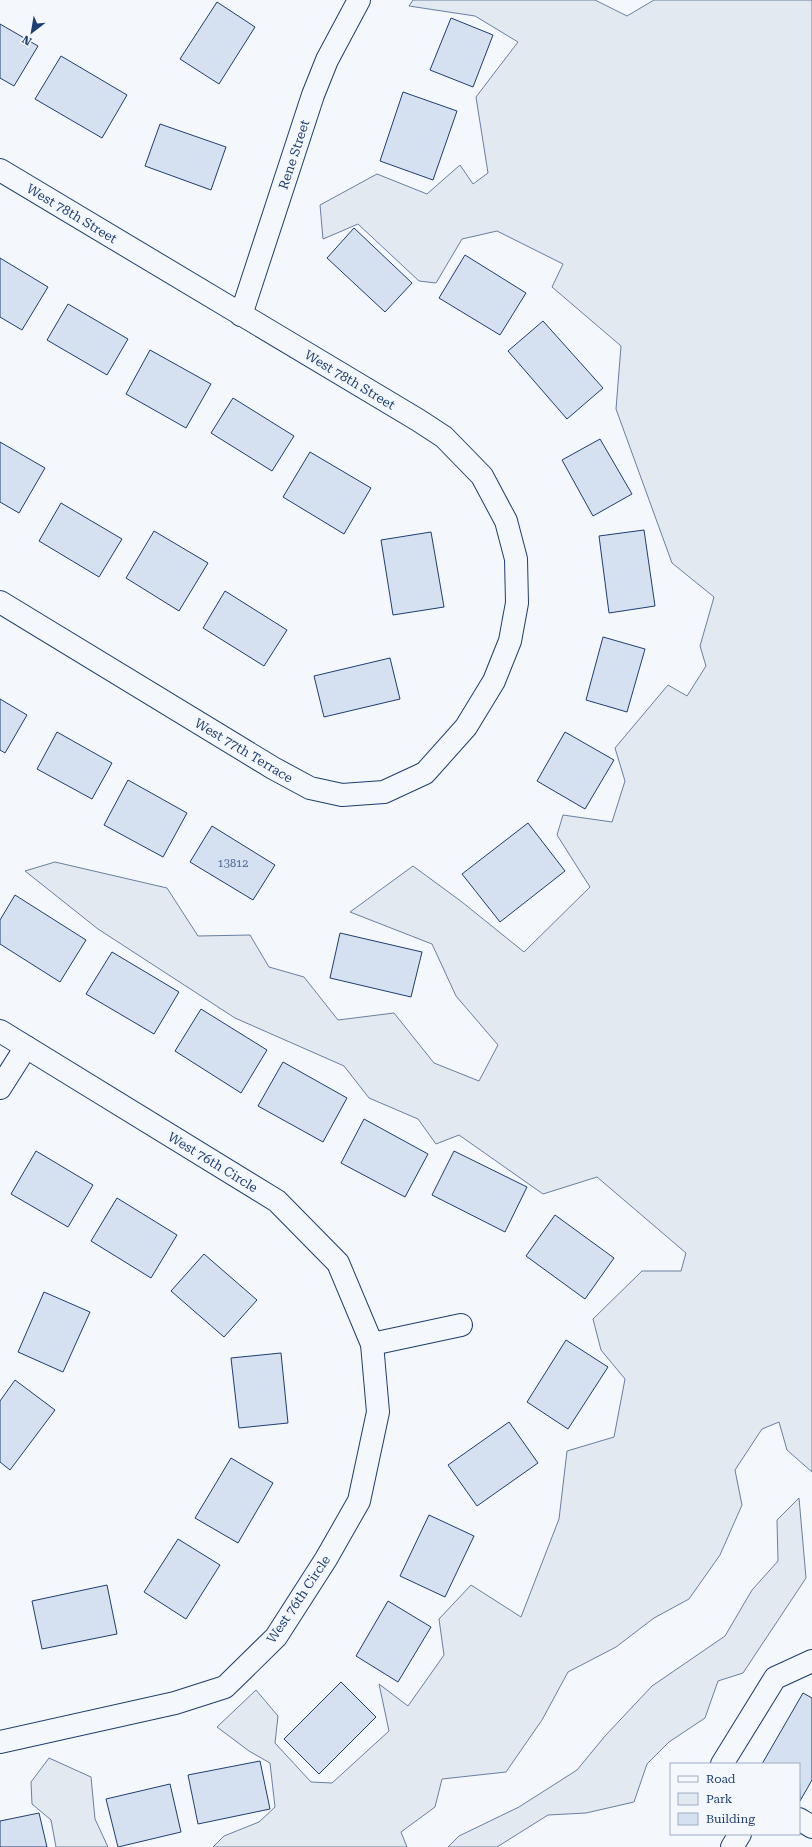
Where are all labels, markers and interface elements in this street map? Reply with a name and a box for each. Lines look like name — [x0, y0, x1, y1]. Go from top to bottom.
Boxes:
north arrow — [12, 12, 52, 52]
text: N — [20, 32, 34, 48]
street label: Rene Street — [276, 118, 312, 191]
street label: West 78th Street — [24, 181, 120, 246]
street label: West 78th Street — [302, 347, 398, 413]
street label: West 77th Terrace — [192, 715, 296, 786]
house number: 13812 — [218, 857, 248, 870]
street label: West 76th Circle — [165, 1129, 260, 1195]
street label: West 76th Circle — [264, 1553, 333, 1646]
legend — [670, 1763, 800, 1835]
text: Road — [706, 1772, 736, 1786]
text: Park — [706, 1792, 733, 1806]
text: Building — [706, 1812, 755, 1826]

